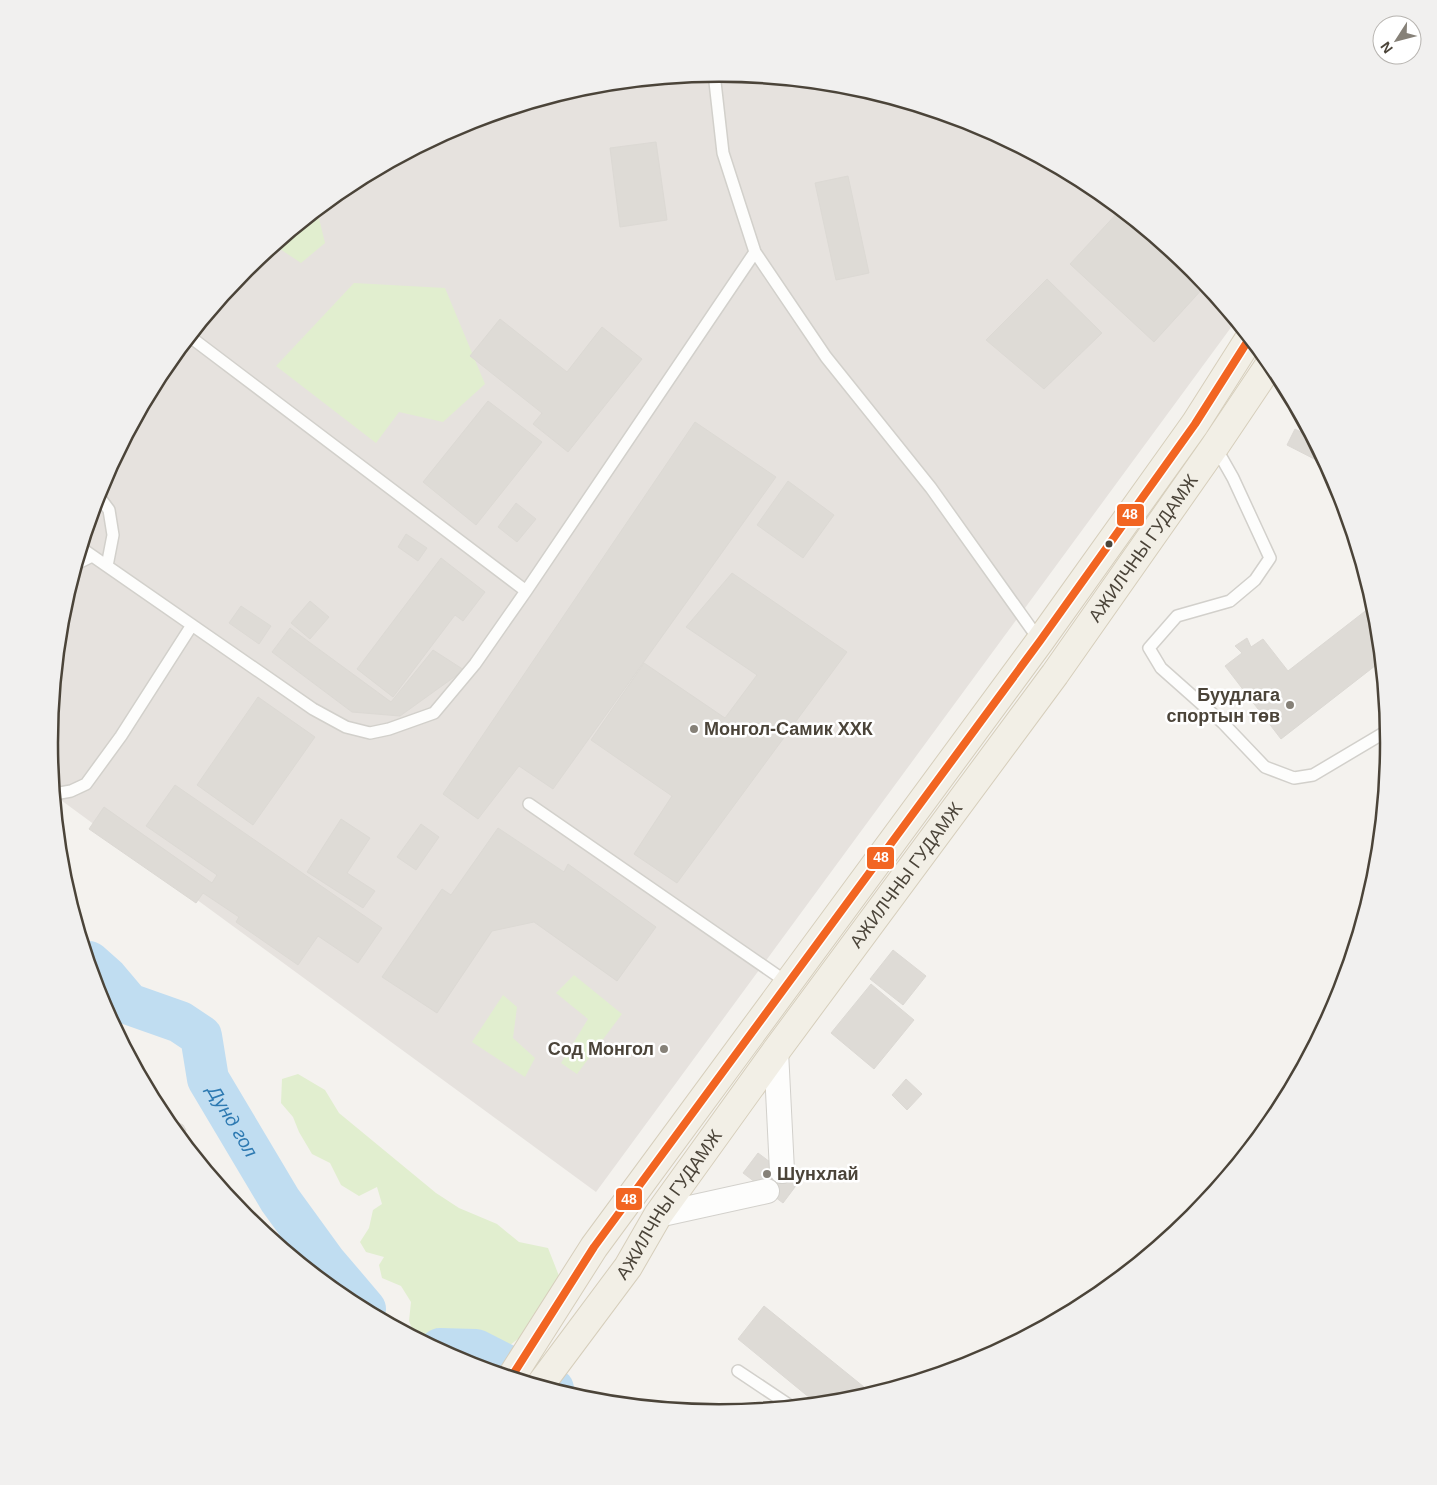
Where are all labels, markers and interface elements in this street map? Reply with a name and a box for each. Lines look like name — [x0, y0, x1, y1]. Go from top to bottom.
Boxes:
north arrow — [1372, 15, 1422, 65]
text: N — [1377, 39, 1396, 56]
street label: АЖИЛЧНЫ ГУДАМЖ — [1085, 470, 1202, 626]
line badge: 48 — [1116, 503, 1145, 527]
text: 48 — [1122, 506, 1138, 522]
unlabelled marker — [1104, 539, 1114, 549]
place label: Буудлага спортын төв — [1166, 685, 1281, 726]
marker: Буудлага спортын төв — [1284, 699, 1296, 711]
place label: Монгол-Самик ХХК — [704, 719, 874, 739]
marker: Монгол-Самик ХХК — [688, 723, 700, 735]
street label: АЖИЛЧНЫ ГУДАМЖ — [846, 798, 967, 952]
line badge: 48 — [866, 846, 895, 870]
text: 48 — [873, 849, 889, 865]
place label: Сод Монгол — [548, 1039, 654, 1059]
marker: Сод Монгол — [658, 1043, 670, 1055]
water label: Дунд гол — [202, 1080, 262, 1161]
street label: АЖИЛЧНЫ ГУДАМЖ — [612, 1126, 726, 1283]
place label: Шунхлай — [777, 1164, 859, 1184]
marker: Шунхлай — [761, 1168, 773, 1180]
line badge: 48 — [615, 1187, 643, 1211]
text: 48 — [621, 1191, 637, 1207]

